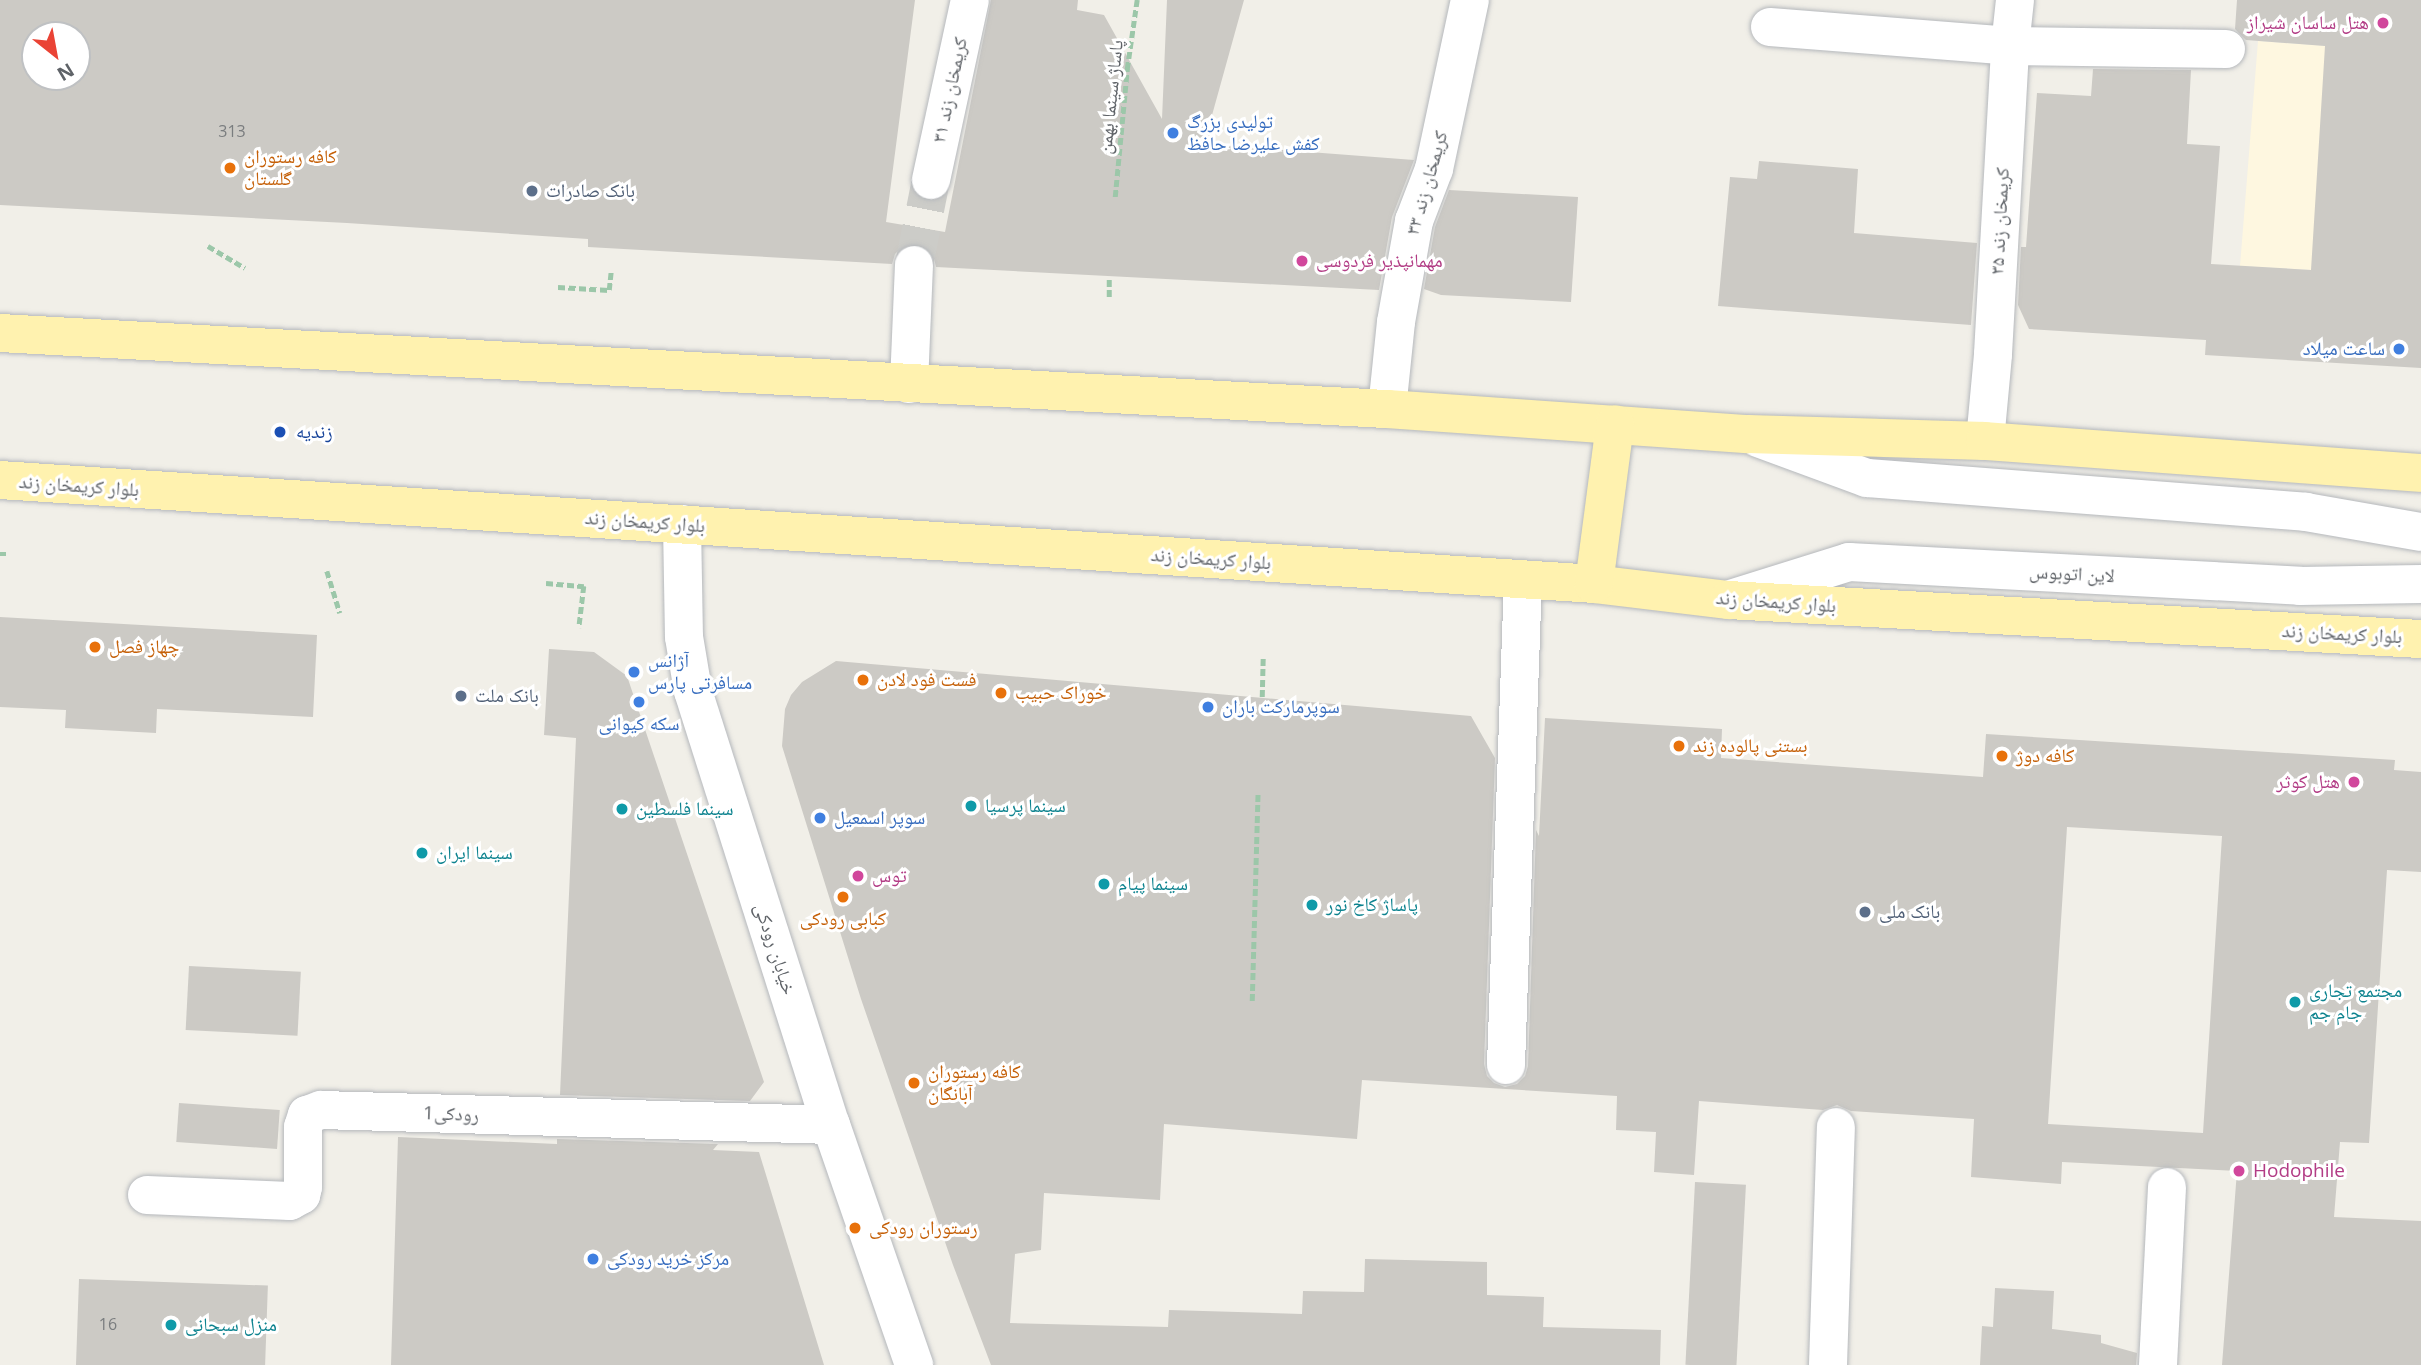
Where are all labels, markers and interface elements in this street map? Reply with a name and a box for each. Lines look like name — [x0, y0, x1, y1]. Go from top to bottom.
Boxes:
place label: هتل ساسان شیراز — [2247, 12, 2369, 34]
marker: هتل ساسان شیراز — [2375, 15, 2391, 31]
north arrow — [21, 21, 91, 91]
street label: کریمخان زند ۳۱ — [928, 35, 972, 145]
street label: پاساژ سینما بهمن — [1094, 39, 1128, 155]
text: N — [52, 57, 79, 87]
place label: تولیدی بزرگ کفش علیرضا حافظ — [1187, 111, 1320, 155]
house number: 313 — [218, 121, 246, 141]
marker: تولیدی بزرگ کفش علیرضا حافظ — [1165, 125, 1181, 141]
street label: کریمخان زند ۳۳ — [1401, 128, 1453, 238]
place label: کافه رستوران گلستان — [244, 146, 337, 190]
marker: کافه رستوران گلستان — [222, 160, 238, 176]
street label: کریمخان زند ۳۵ — [1986, 167, 2014, 275]
place label: بانک صادرات — [546, 180, 635, 202]
marker: بانک صادرات — [524, 183, 540, 199]
place label: مهمانپذیر فردوسی — [1316, 250, 1443, 272]
marker: مهمانپذیر فردوسی — [1294, 253, 1310, 269]
place label: ساعت میلاد — [2303, 338, 2385, 360]
marker: ساعت میلاد — [2391, 341, 2407, 357]
place label: زندیه — [296, 421, 333, 443]
marker: زندیه — [270, 422, 290, 442]
street label: بلوار کریمخان زند — [18, 470, 140, 502]
street label: بلوار کریمخان زند — [584, 506, 706, 538]
street label: بلوار کریمخان زند — [1150, 543, 1272, 575]
street label: لاین اتوبوس — [2029, 560, 2115, 588]
street label: بلوار کریمخان زند — [1715, 586, 1837, 618]
street label: بلوار کریمخان زند — [2281, 619, 2403, 649]
place label: چهاز فصل — [109, 636, 179, 658]
marker: چهاز فصل — [87, 639, 103, 655]
place label: آژانس مسافرتی پارس — [648, 650, 752, 694]
marker: آژانس مسافرتی پارس — [626, 664, 642, 680]
place label: فست فود لادن — [877, 669, 977, 691]
marker: فست فود لادن — [855, 672, 871, 688]
place label: خوراک حبیب — [1015, 682, 1106, 704]
place label: بانک ملت — [475, 685, 539, 707]
marker: خوراک حبیب — [993, 685, 1009, 701]
marker: بانک ملت — [453, 688, 469, 704]
marker: سکه کیوانی — [631, 694, 647, 710]
place label: سوپرمارکت باران — [1222, 696, 1340, 718]
marker: سوپرمارکت باران — [1200, 699, 1216, 715]
place label: سکه کیوانی — [598, 713, 680, 735]
place label: بستنی پالوده زند — [1693, 735, 1808, 757]
marker: بستنی پالوده زند — [1671, 738, 1687, 754]
place label: کافه دوژ — [2016, 745, 2074, 767]
marker: کافه دوژ — [1994, 748, 2010, 764]
place label: هتل کوثر — [2276, 771, 2340, 793]
marker: هتل کوثر — [2346, 774, 2362, 790]
place label: سینما پرسیا — [985, 795, 1066, 817]
place label: سینما فلسطین — [636, 798, 734, 820]
marker: سینما پرسیا — [963, 798, 979, 814]
marker: سینما فلسطین — [614, 801, 630, 817]
place label: سوپر اسمعیل — [834, 807, 925, 829]
marker: سوپر اسمعیل — [812, 810, 828, 826]
place label: سینما ایران — [436, 842, 513, 864]
marker: سینما ایران — [414, 845, 430, 861]
place label: توس — [872, 865, 907, 887]
marker: توس — [850, 868, 866, 884]
place label: سینما پیام — [1118, 873, 1188, 895]
marker: سینما پیام — [1096, 876, 1112, 892]
marker: کبابی رودکی — [835, 889, 851, 905]
place label: پاساژ کاخ نور — [1326, 894, 1418, 916]
marker: پاساژ کاخ نور — [1304, 897, 1320, 913]
street label: خیابان رودکی — [750, 900, 800, 998]
place label: بانک ملی — [1879, 901, 1940, 923]
marker: بانک ملی — [1857, 904, 1873, 920]
place label: کبابی رودکی — [800, 908, 886, 930]
place label: مجتمع تجاری جام جم — [2309, 980, 2402, 1024]
marker: مجتمع تجاری جام جم — [2287, 994, 2303, 1010]
place label: کافه رستوران آبانگان — [928, 1061, 1021, 1105]
marker: کافه رستوران آبانگان — [906, 1075, 922, 1091]
street label: 1رودکی — [423, 1102, 479, 1126]
place label: Hodophile — [2253, 1160, 2345, 1182]
marker: Hodophile — [2231, 1163, 2247, 1179]
place label: رستوران رودکی — [869, 1217, 978, 1239]
marker: رستوران رودکی — [847, 1220, 863, 1236]
place label: مرکز خرید رودکی — [607, 1248, 729, 1270]
marker: مرکز خرید رودکی — [585, 1251, 601, 1267]
house number: 16 — [99, 1314, 117, 1334]
place label: منزل سبحانی — [185, 1314, 277, 1336]
marker: منزل سبحانی — [163, 1317, 179, 1333]

